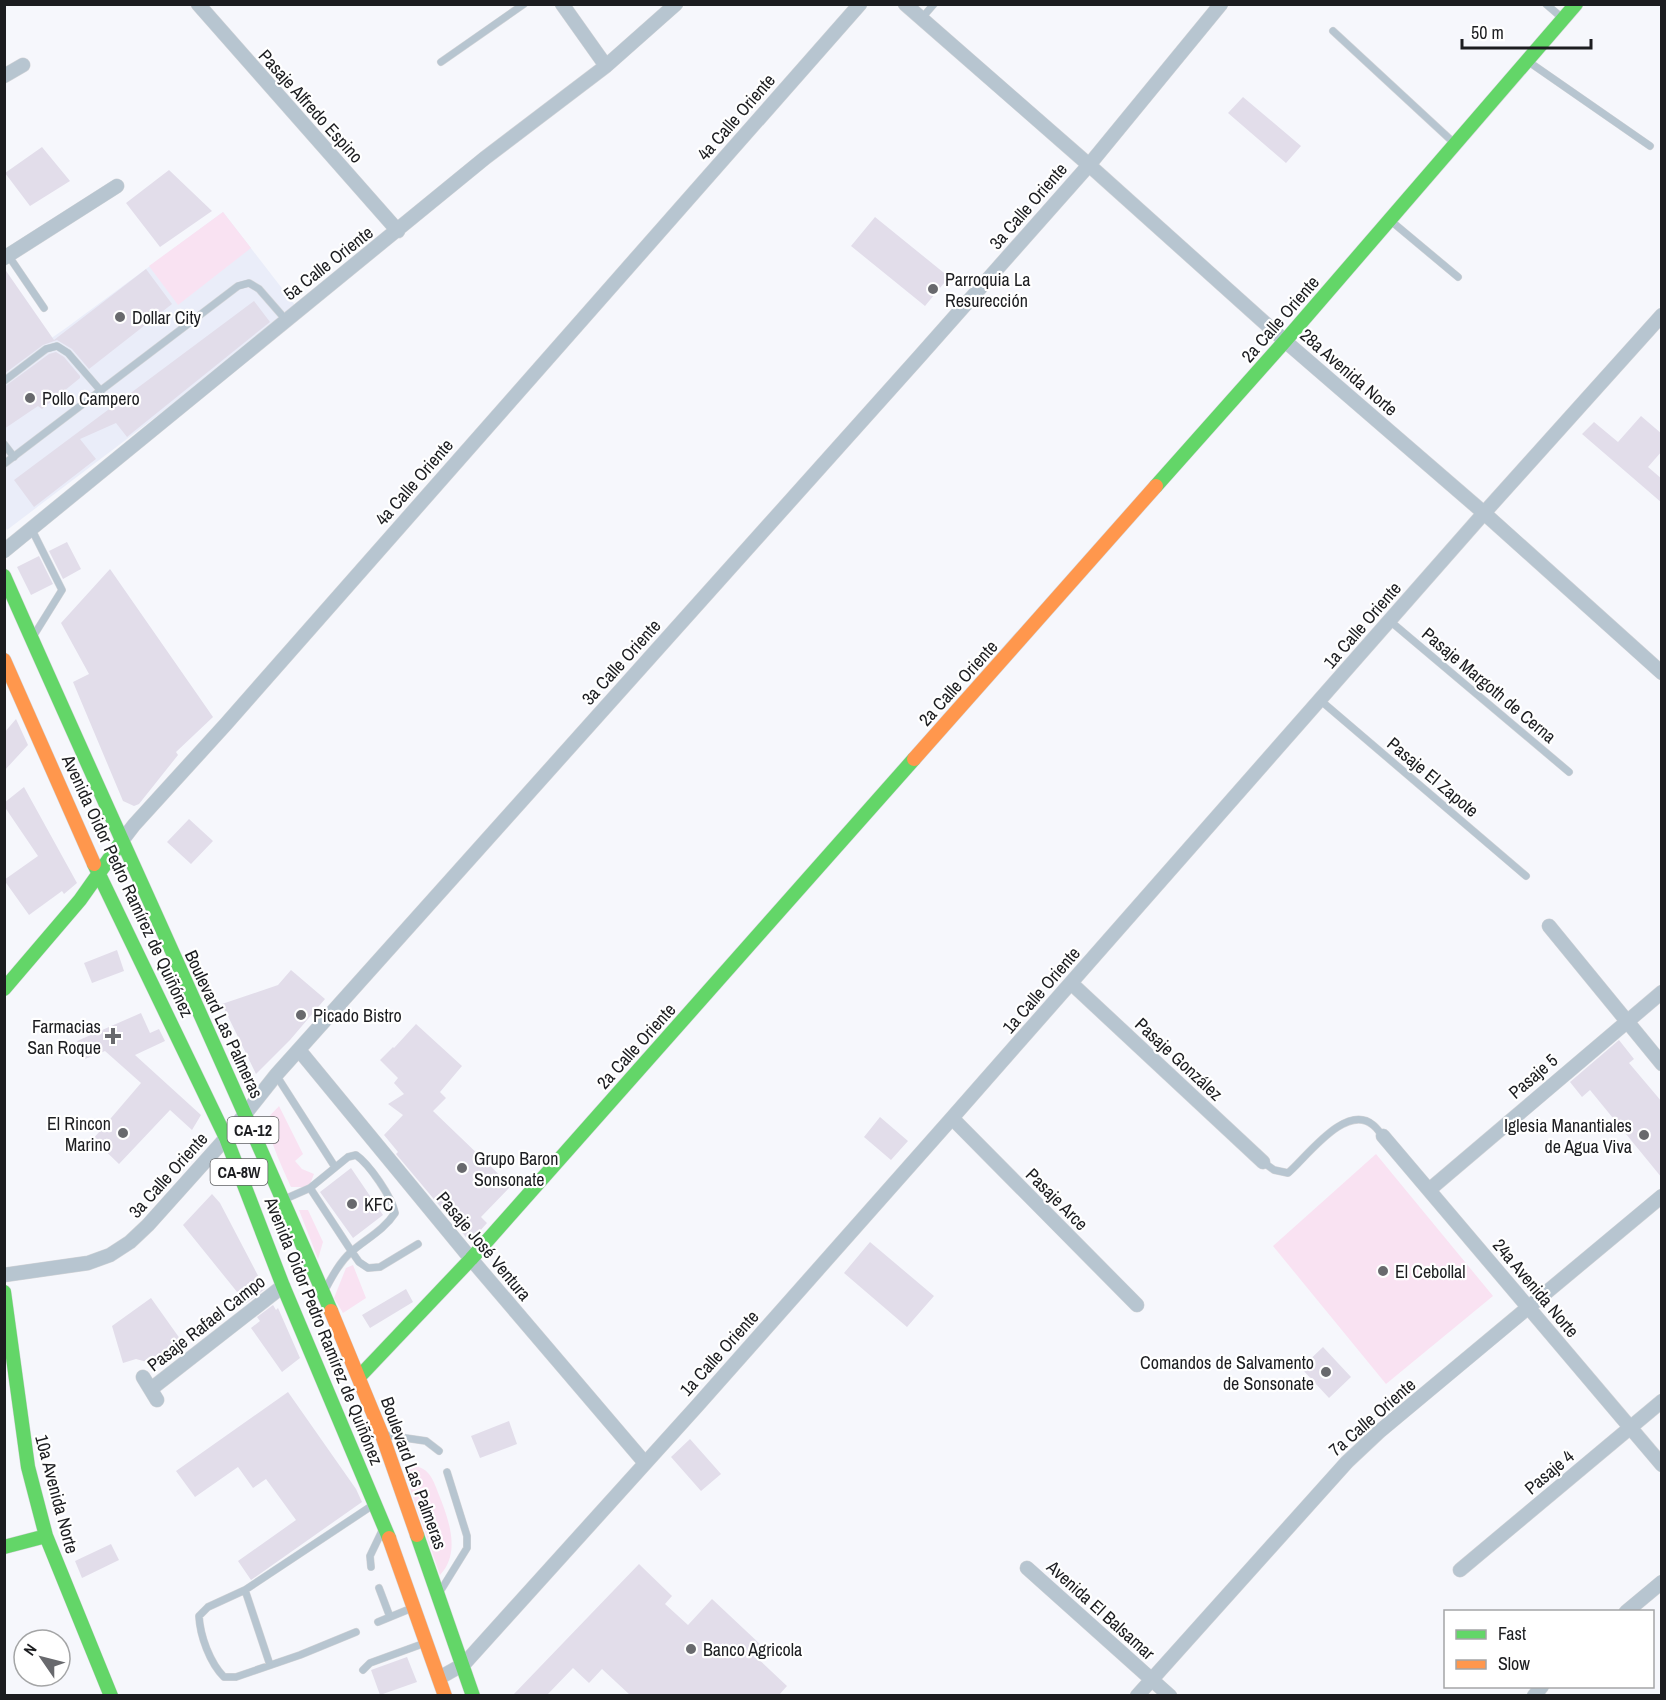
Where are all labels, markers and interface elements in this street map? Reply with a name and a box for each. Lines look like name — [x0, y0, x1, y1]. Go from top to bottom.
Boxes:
scale bar — [1462, 12, 1591, 50]
text: 50 m — [1471, 20, 1504, 45]
street label: Pasaje Alfredo Espino — [253, 44, 369, 168]
street label: 4a Calle Oriente — [691, 68, 781, 166]
street label: 3a Calle Oriente — [983, 157, 1073, 255]
street label: 5a Calle Oriente — [278, 220, 378, 306]
place label: Parroquia La Resurección — [945, 267, 1030, 313]
street label: 2a Calle Oriente — [1235, 270, 1325, 368]
marker: Parroquia La Resurección — [926, 282, 940, 296]
place label: Dollar City — [132, 305, 202, 330]
marker: Dollar City — [113, 310, 127, 324]
street label: 28a Avenida Norte — [1295, 323, 1403, 421]
place label: Pollo Campero — [42, 386, 140, 411]
marker: Pollo Campero — [23, 391, 37, 405]
street label: 4a Calle Oriente — [369, 433, 459, 531]
street label: 1a Calle Oriente — [1317, 576, 1407, 674]
street label: 3a Calle Oriente — [576, 614, 666, 710]
street label: Pasaje Margoth de Cerna — [1417, 621, 1561, 749]
street label: 2a Calle Oriente — [913, 635, 1003, 731]
street label: Pasaje El Zapote — [1382, 731, 1484, 823]
street label: Avenida Oidor Pedro Ramírez de Quiñónez — [56, 750, 200, 1021]
street label: 1a Calle Oriente — [996, 941, 1086, 1039]
street label: Boulevard Las Palmeras — [179, 946, 269, 1102]
street label: 2a Calle Oriente — [591, 998, 681, 1094]
place label: Picado Bistro — [313, 1003, 402, 1028]
marker: Picado Bistro — [294, 1008, 308, 1022]
street label: Pasaje González — [1130, 1012, 1228, 1106]
place label: Farmacias San Roque — [27, 1014, 101, 1060]
marker: Farmacias San Roque — [106, 1029, 120, 1043]
street label: Pasaje 5 — [1503, 1048, 1563, 1104]
place label: El Rincon Marino — [47, 1111, 111, 1157]
place label: Iglesia Manantiales de Agua Viva — [1504, 1113, 1632, 1159]
road number: CA-12 — [228, 1117, 278, 1143]
marker: El Rincon Marino — [116, 1126, 130, 1140]
street label: 3a Calle Oriente — [123, 1127, 213, 1223]
marker: Iglesia Manantiales de Agua Viva — [1637, 1128, 1651, 1142]
place label: Grupo Baron Sonsonate — [474, 1146, 559, 1192]
road number: CA-8W — [210, 1159, 268, 1185]
marker: Grupo Baron Sonsonate — [455, 1161, 469, 1175]
street label: Pasaje Arce — [1020, 1162, 1094, 1236]
street label: Pasaje José Ventura — [431, 1186, 537, 1306]
street label: Avenida Oidor Pedro Ramírez de Quiñónez — [258, 1192, 389, 1469]
place label: KFC — [364, 1192, 394, 1217]
marker: KFC — [345, 1197, 359, 1211]
street label: 24a Avenida Norte — [1487, 1233, 1585, 1343]
place label: El Cebollal — [1395, 1259, 1466, 1284]
marker: El Cebollal — [1376, 1264, 1390, 1278]
street label: Pasaje Rafael Campo — [142, 1269, 270, 1377]
street label: 1a Calle Oriente — [674, 1305, 764, 1401]
place label: Comandos de Salvamento de Sonsonate — [1140, 1350, 1314, 1396]
marker: Comandos de Salvamento de Sonsonate — [1319, 1365, 1333, 1379]
street label: 7a Calle Oriente — [1323, 1372, 1421, 1462]
street label: Boulevard Las Palmeras — [375, 1393, 453, 1553]
street label: 10a Avenida Norte — [29, 1432, 85, 1556]
street label: Pasaje 4 — [1519, 1444, 1579, 1500]
street label: Avenida El Balsamar — [1041, 1554, 1161, 1665]
legend — [1444, 1610, 1654, 1688]
text: Fast — [1498, 1621, 1526, 1646]
north arrow — [12, 1628, 72, 1688]
place label: Banco Agricola — [703, 1637, 802, 1662]
text: N — [18, 1639, 41, 1660]
marker: Banco Agricola — [684, 1642, 698, 1656]
text: Slow — [1498, 1651, 1530, 1676]

